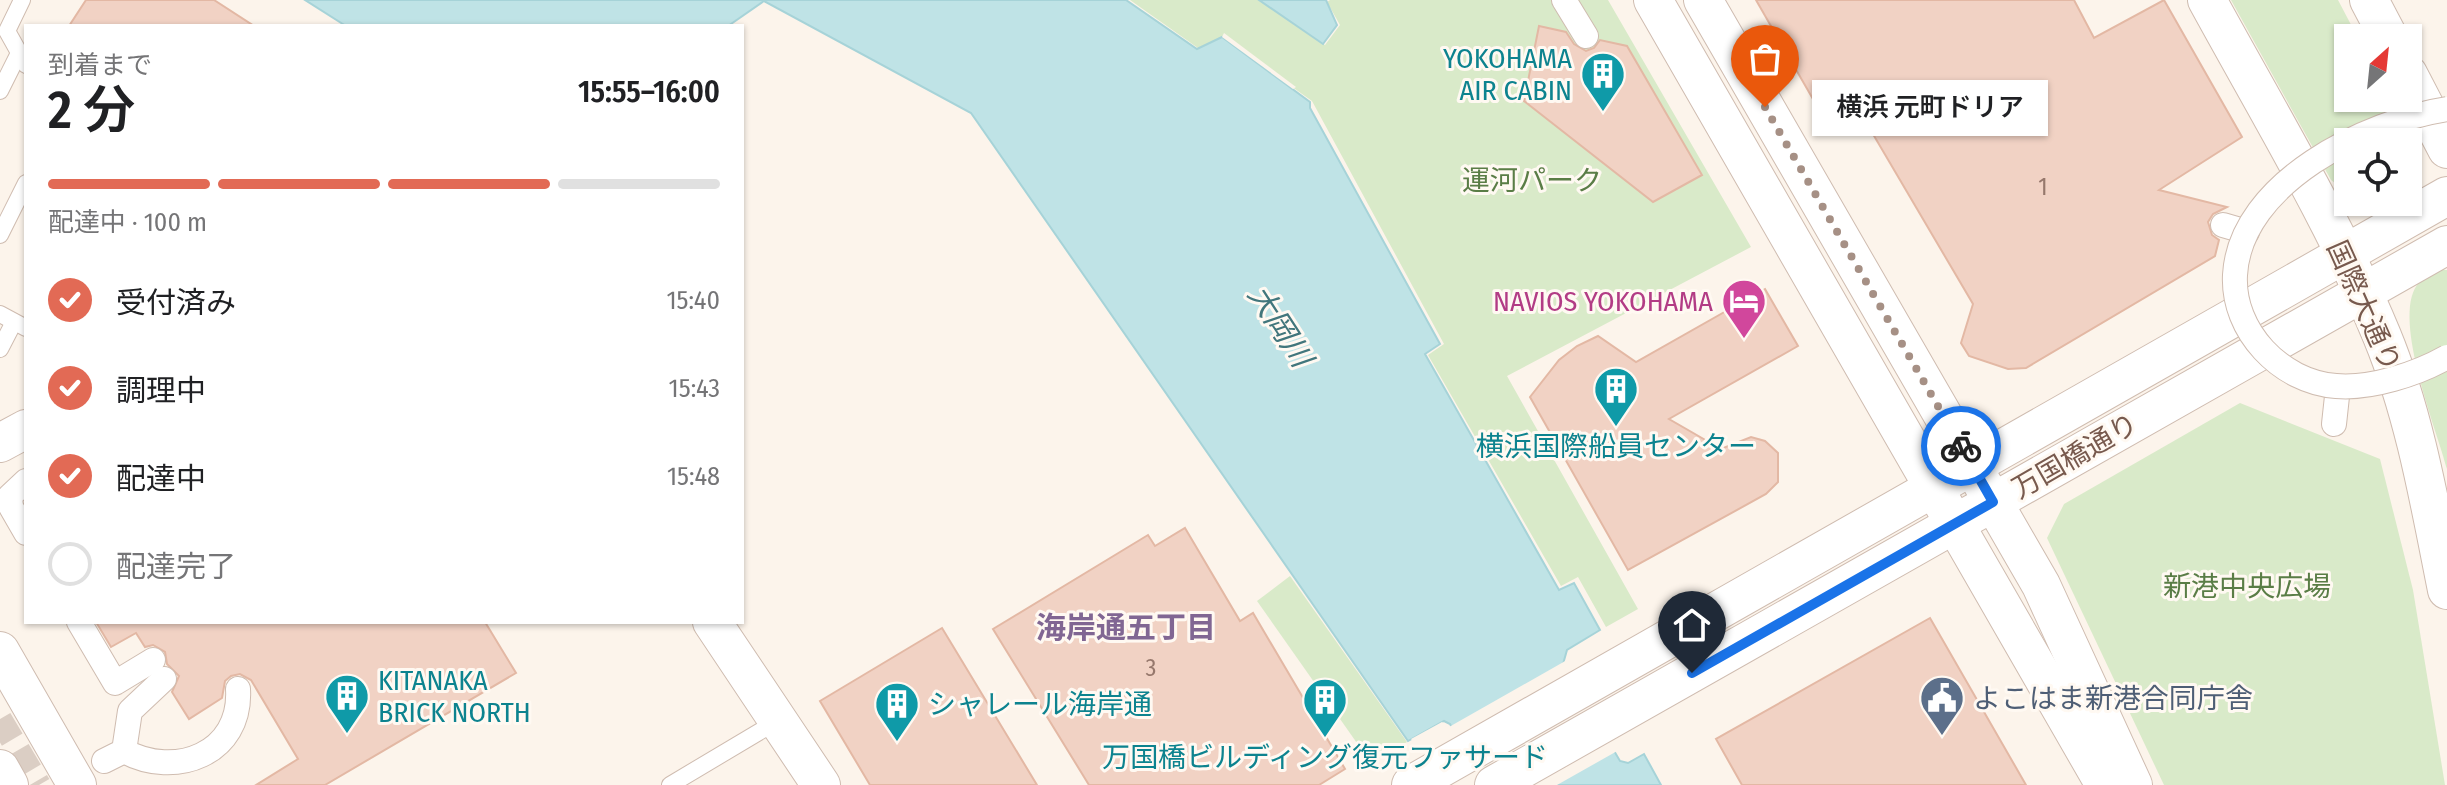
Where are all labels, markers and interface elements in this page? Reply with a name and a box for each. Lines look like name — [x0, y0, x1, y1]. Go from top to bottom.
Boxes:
north arrow — [2334, 24, 2422, 112]
map controls — [2334, 24, 2422, 216]
pin — [1731, 25, 1799, 107]
icon: bag — [1743, 37, 1787, 81]
place label: YOKOHAMA AIR CABIN — [1443, 42, 1572, 107]
text: 到着まで — [48, 50, 152, 81]
building icon: YOKOHAMA AIR CABIN — [1579, 50, 1627, 113]
text: 15:55–16:00 — [578, 74, 720, 110]
text: 2 分 — [48, 79, 135, 142]
callout: 横浜 元町ドリア — [1813, 79, 2049, 135]
text: 横浜 元町ドリア — [1836, 92, 2024, 123]
button: locate — [2334, 128, 2422, 216]
park label: 運河パーク — [1462, 164, 1602, 197]
house number: 1 — [2038, 173, 2048, 201]
text: 配達中 · 100 m — [48, 207, 207, 238]
street label: 国際大通り — [2320, 235, 2408, 377]
hotel icon: NAVIOS YOKOHAMA — [1720, 277, 1768, 340]
icon: check — [48, 278, 92, 322]
water label: 大岡川 — [1240, 278, 1321, 376]
text: 受付済み — [116, 285, 236, 321]
text: 15:40 — [666, 285, 720, 316]
place label: NAVIOS YOKOHAMA — [1493, 285, 1713, 318]
building icon: 横浜国際船員センター — [1592, 365, 1640, 428]
icon: check — [48, 366, 92, 410]
text: 調理中 — [116, 373, 206, 409]
text: 15:43 — [669, 373, 720, 404]
courier — [1921, 406, 2001, 486]
street label: 万国橋通り — [2006, 407, 2144, 505]
icon: bike — [1939, 424, 1983, 468]
place label: 横浜国際船員センター — [1476, 430, 1756, 463]
icon: check — [48, 454, 92, 498]
text: 配達中 — [116, 461, 206, 497]
text: 15:48 — [667, 461, 720, 492]
text: 配達完了 — [116, 549, 236, 585]
park label: 新港中央広場 — [2163, 570, 2331, 603]
pin — [1658, 591, 1726, 673]
icon: home — [1670, 603, 1714, 647]
district label: 海岸通五丁目 — [1036, 610, 1216, 646]
house number: 3 — [1146, 654, 1156, 682]
place label: KITANAKA BRICK NORTH — [378, 664, 531, 729]
building icon: KITANAKA BRICK NORTH — [323, 672, 371, 735]
public building icon: よこはま新港合同庁舎 — [1918, 674, 1966, 737]
building icon: 万国橋ビルディング復元ファサード — [1301, 676, 1349, 739]
building icon: シャレール海岸通 — [873, 680, 921, 743]
place label: よこはま新港合同庁舎 — [1973, 682, 2253, 715]
place label: シャレール海岸通 — [928, 688, 1152, 721]
place label: 万国橋ビルディング復元ファサード — [1102, 741, 1548, 774]

